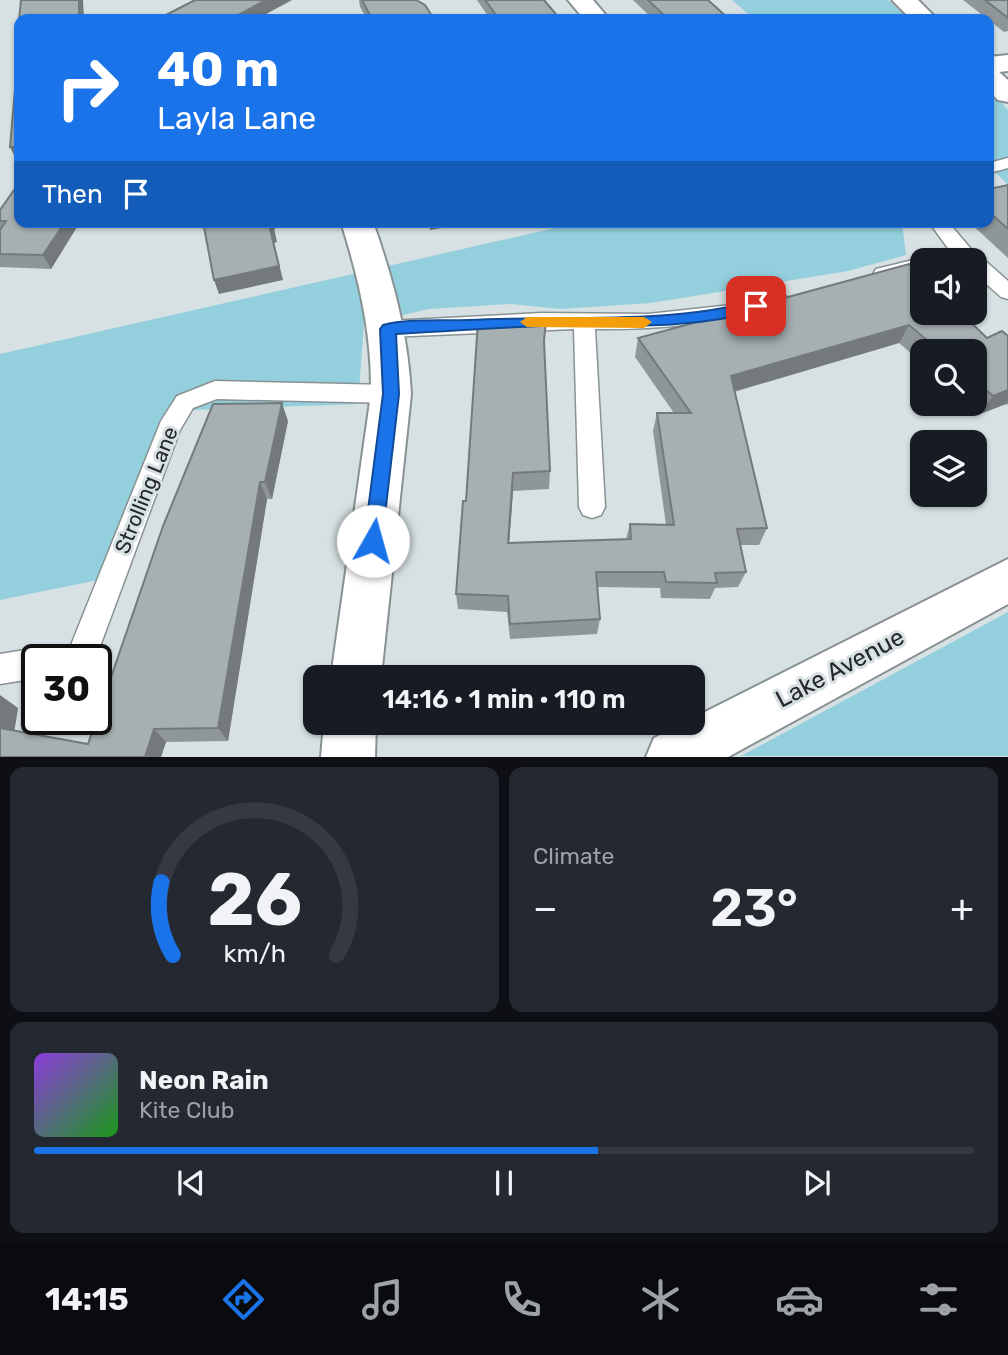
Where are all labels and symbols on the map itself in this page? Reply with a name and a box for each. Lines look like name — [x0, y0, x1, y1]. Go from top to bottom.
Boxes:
pin — [726, 276, 786, 336]
street label: Strolling Lane — [109, 423, 183, 557]
position arrow — [336, 504, 410, 578]
street label: Lake Avenue — [771, 622, 909, 714]
speed limit sign: 30 — [21, 644, 112, 735]

